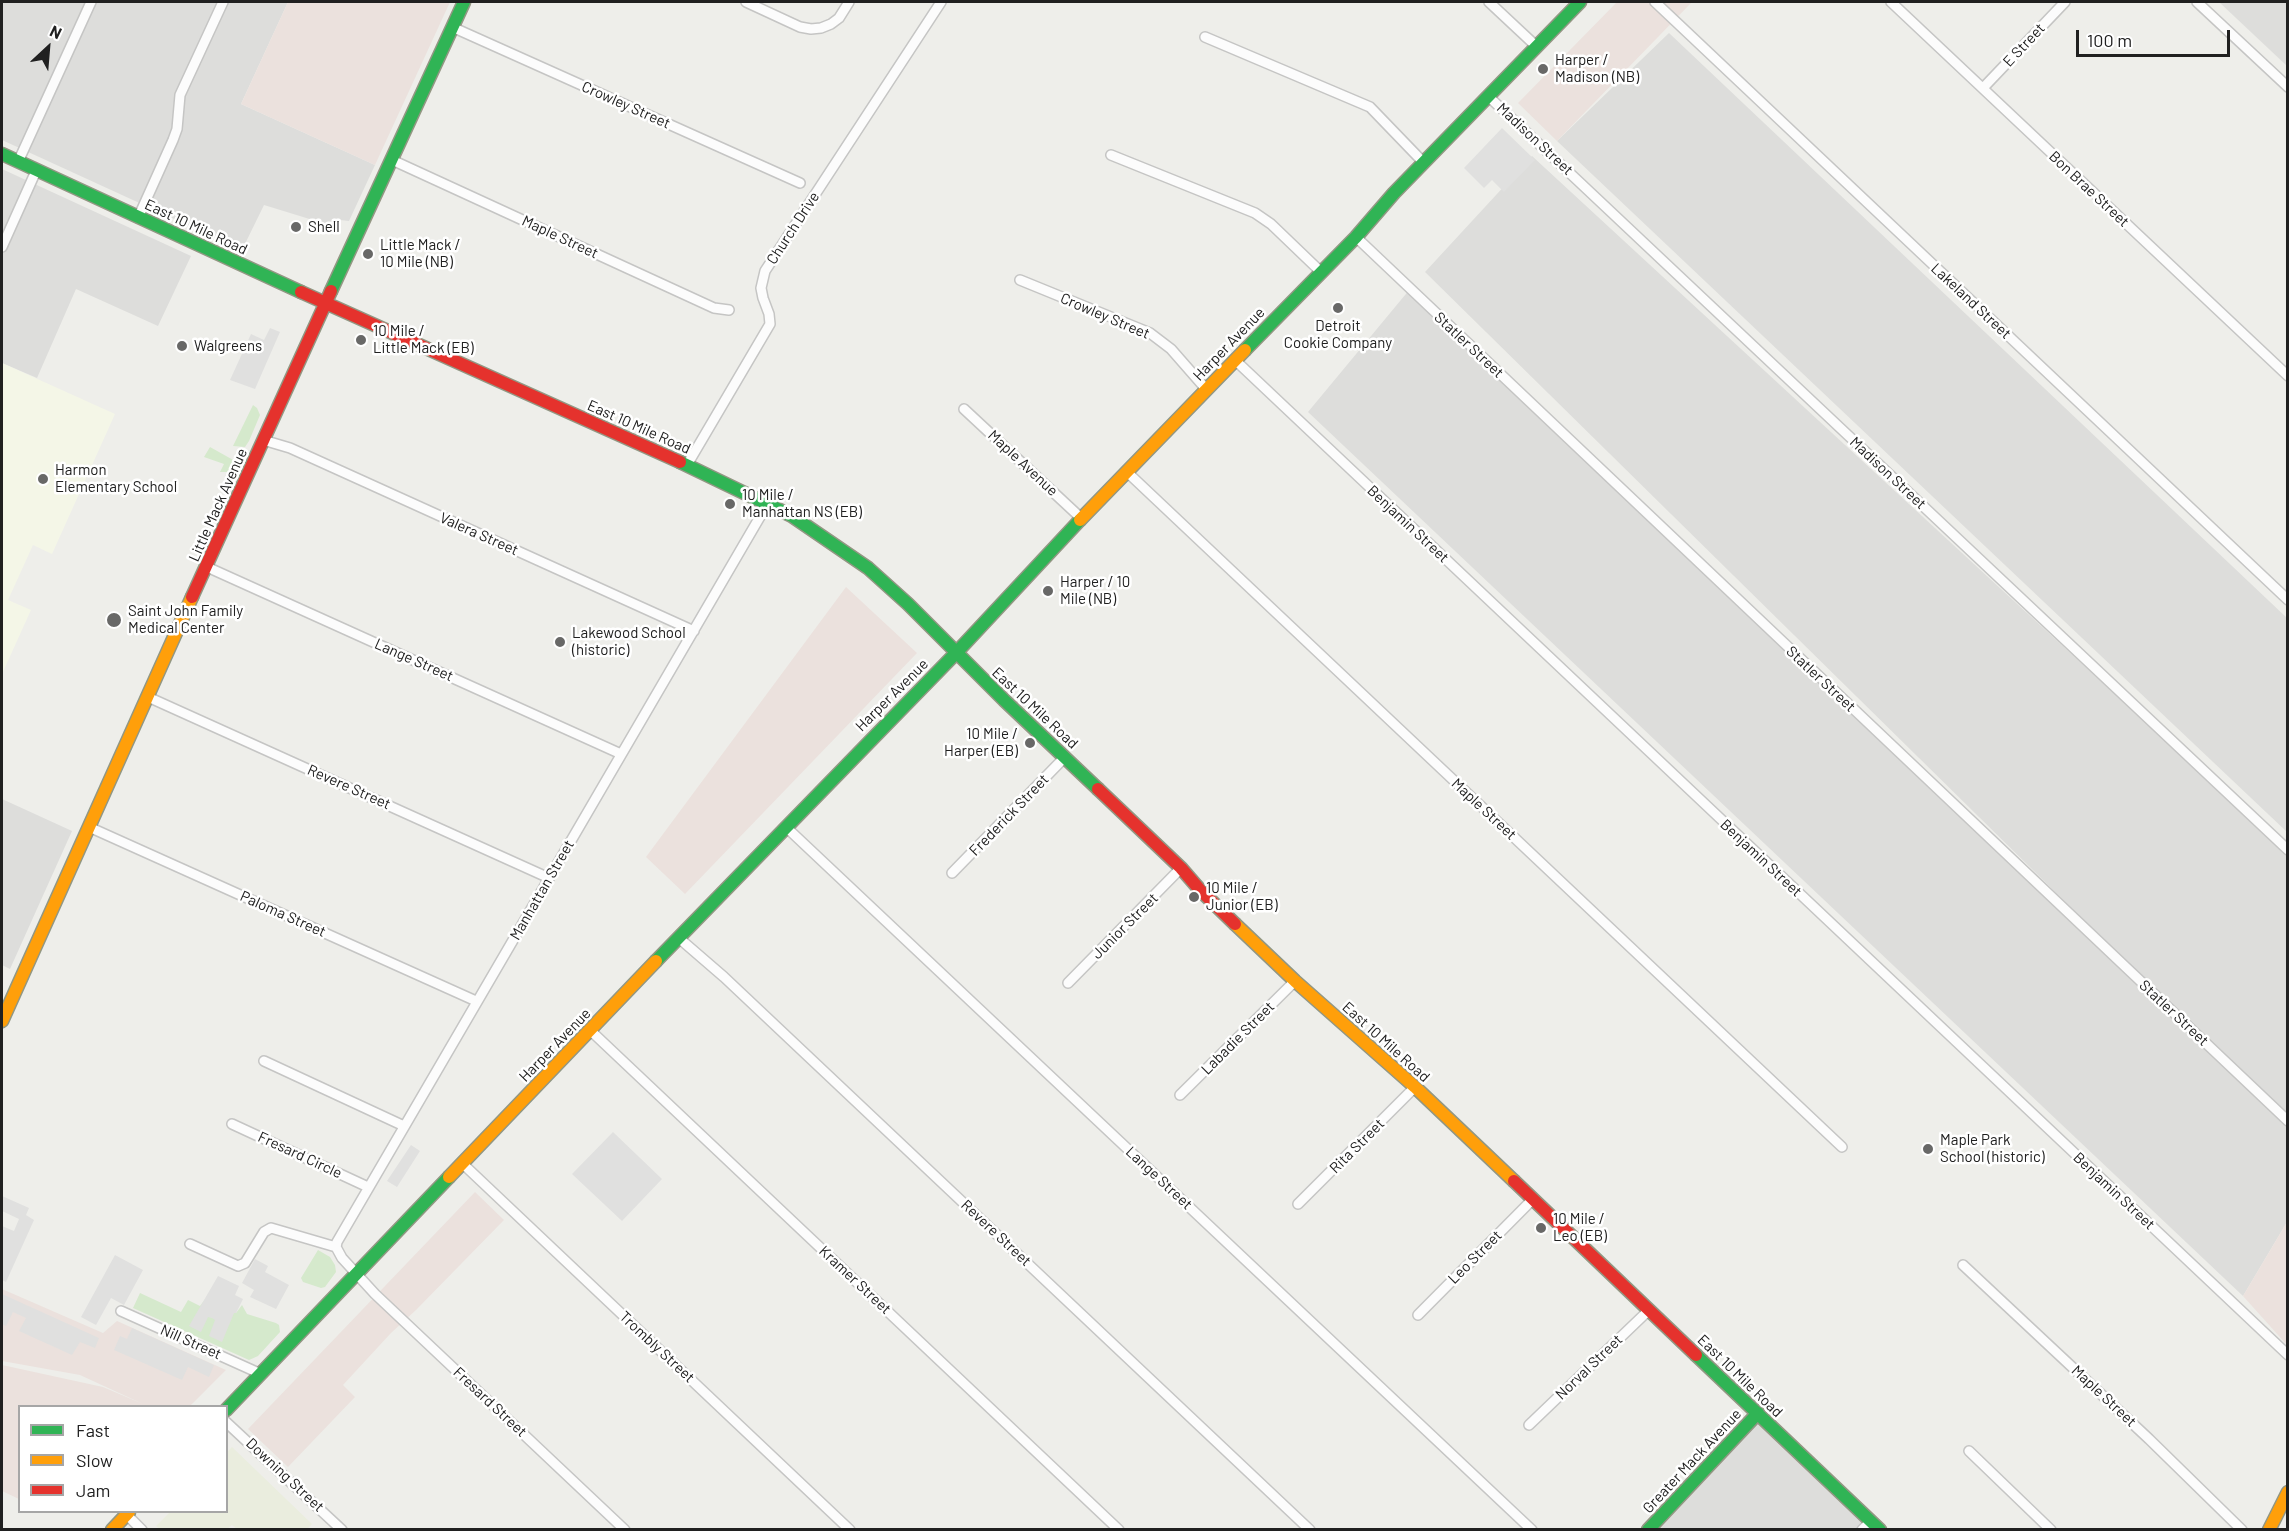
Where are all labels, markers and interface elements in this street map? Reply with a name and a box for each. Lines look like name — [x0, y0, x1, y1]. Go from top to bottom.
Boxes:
north arrow — [18, 18, 78, 78]
scale bar — [2079, 18, 2234, 56]
street label: E Street — [1999, 19, 2049, 71]
text: N — [47, 20, 65, 42]
text: 100 m — [2087, 29, 2132, 51]
place label: Harper / Madison (NB) — [1555, 51, 1639, 86]
marker: Harper / Madison (NB) — [1536, 62, 1550, 76]
street label: Crowley Street — [579, 77, 673, 133]
street label: Madison Street — [1493, 99, 1577, 179]
street label: Bon Brae Street — [2045, 147, 2133, 231]
street label: Church Drive — [763, 188, 823, 268]
street label: East 10 Mile Road — [142, 195, 250, 259]
street label: Maple Street — [519, 212, 601, 262]
place label: Shell — [308, 218, 340, 236]
marker: Shell — [289, 220, 303, 234]
place label: Little Mack / 10 Mile (NB) — [380, 236, 460, 271]
marker: Little Mack / 10 Mile (NB) — [361, 247, 375, 261]
street label: Lakeland Street — [1927, 259, 2015, 343]
street label: Crowley Street — [1058, 289, 1152, 343]
marker: Detroit Cookie Company — [1331, 301, 1345, 315]
street label: Harper Avenue — [1189, 303, 1269, 385]
street label: Statler Street — [1431, 308, 1507, 382]
place label: Detroit Cookie Company — [1284, 317, 1392, 352]
place label: 10 Mile / Little Mack (EB) — [373, 322, 474, 357]
marker: 10 Mile / Little Mack (EB) — [354, 333, 368, 347]
place label: Walgreens — [194, 337, 262, 355]
marker: Walgreens — [175, 339, 189, 353]
street label: East 10 Mile Road — [585, 396, 693, 458]
street label: Maple Avenue — [984, 426, 1062, 500]
street label: Madison Street — [1846, 433, 1930, 513]
street label: Little Mack Avenue — [185, 446, 251, 564]
place label: Harmon Elementary School — [55, 461, 177, 496]
marker: Harmon Elementary School — [36, 472, 50, 486]
street label: Benjamin Street — [1363, 482, 1453, 566]
place label: 10 Mile / Manhattan NS (EB) — [742, 486, 862, 521]
marker: 10 Mile / Manhattan NS (EB) — [723, 497, 737, 511]
street label: Valera Street — [437, 509, 521, 559]
place label: Harper / 10 Mile (NB) — [1060, 573, 1130, 608]
marker: Harper / 10 Mile (NB) — [1041, 584, 1055, 598]
place label: Saint John Family Medical Center — [128, 602, 243, 637]
marker: Saint John Family Medical Center — [105, 611, 123, 629]
place label: Lakewood School (historic) — [572, 624, 686, 659]
street label: Lange Street — [372, 635, 456, 685]
marker: Lakewood School (historic) — [553, 635, 567, 649]
street label: Statler Street — [1783, 642, 1859, 716]
street label: Harper Avenue — [852, 655, 932, 735]
street label: East 10 Mile Road — [988, 663, 1082, 753]
place label: 10 Mile / Harper (EB) — [944, 725, 1018, 760]
marker: 10 Mile / Harper (EB) — [1023, 736, 1037, 750]
street label: Revere Street — [305, 761, 393, 813]
street label: Frederick Street — [966, 770, 1052, 860]
street label: Maple Street — [1448, 774, 1520, 844]
street label: Benjamin Street — [1716, 816, 1806, 900]
street label: Manhattan Street — [506, 837, 578, 943]
place label: 10 Mile / Junior (EB) — [1206, 879, 1278, 914]
street label: Paloma Street — [237, 887, 329, 941]
street label: Junior Street — [1088, 889, 1162, 963]
marker: 10 Mile / Junior (EB) — [1187, 890, 1201, 904]
street label: Statler Street — [2136, 976, 2212, 1050]
street label: Labadie Street — [1198, 998, 1278, 1078]
street label: East 10 Mile Road — [1339, 998, 1433, 1086]
street label: Harper Avenue — [515, 1004, 595, 1086]
street label: Rita Street — [1326, 1115, 1388, 1177]
street label: Fresard Circle — [255, 1128, 345, 1182]
place label: Maple Park School (historic) — [1940, 1131, 2045, 1166]
marker: Maple Park School (historic) — [1921, 1142, 1935, 1156]
street label: Lange Street — [1122, 1143, 1196, 1213]
street label: Benjamin Street — [2069, 1149, 2159, 1233]
street label: Revere Street — [957, 1196, 1035, 1270]
place label: 10 Mile / Leo (EB) — [1553, 1210, 1607, 1245]
marker: 10 Mile / Leo (EB) — [1534, 1221, 1548, 1235]
street label: Leo Street — [1444, 1226, 1506, 1288]
street label: Kramer Street — [815, 1242, 895, 1318]
street label: Trombly Street — [616, 1308, 698, 1386]
street label: Nill Street — [158, 1321, 224, 1363]
street label: Norval Street — [1552, 1331, 1626, 1403]
street label: East 10 Mile Road — [1694, 1331, 1786, 1421]
street label: Maple Street — [2068, 1361, 2140, 1431]
street label: Fresard Street — [449, 1363, 531, 1441]
legend — [18, 1405, 228, 1513]
street label: Greater Mack Avenue — [1639, 1405, 1745, 1517]
text: Fast — [76, 1419, 110, 1441]
street label: Downing Street — [242, 1434, 328, 1516]
text: Slow — [76, 1449, 113, 1471]
text: Jam — [76, 1479, 110, 1501]

